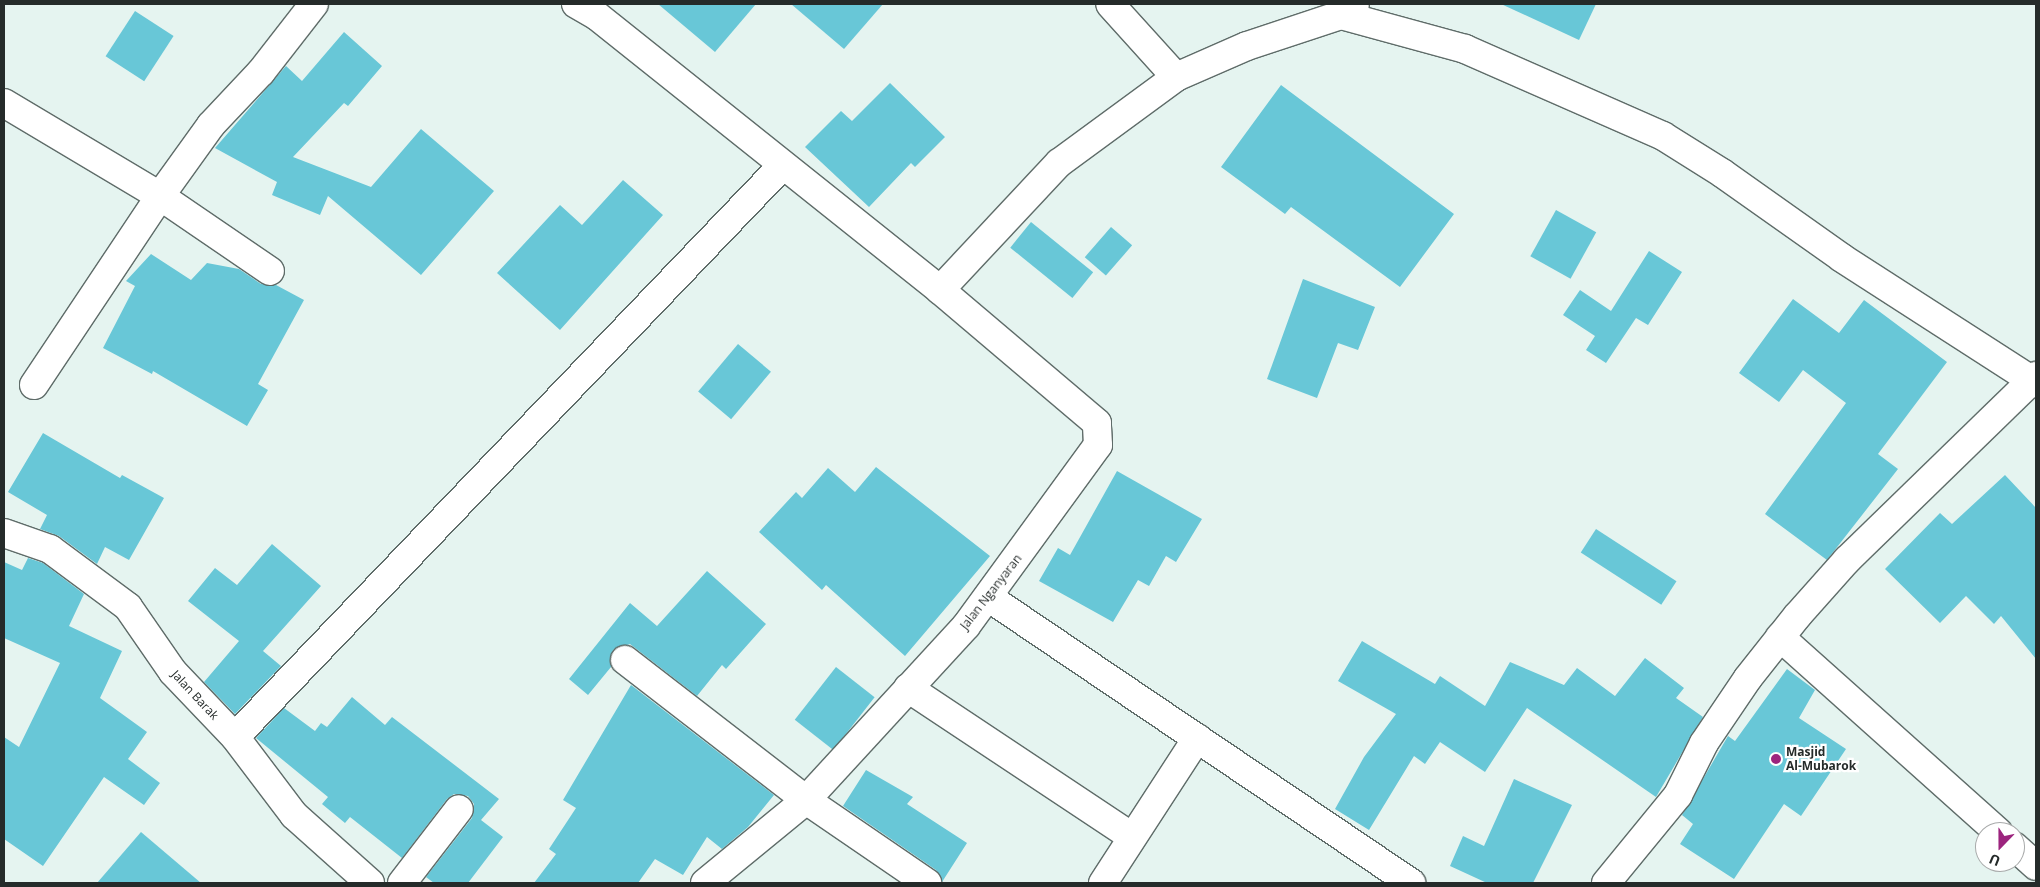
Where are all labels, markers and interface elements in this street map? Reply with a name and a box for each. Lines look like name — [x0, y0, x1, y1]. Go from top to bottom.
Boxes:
street label: Jalan Nganyaran — [957, 552, 1025, 632]
street label: Jalan Barak — [168, 667, 222, 723]
place label: Masjid Al-Mubarok — [1786, 745, 1856, 773]
marker: Masjid Al-Mubarok — [1770, 753, 1782, 765]
north arrow — [1975, 822, 2025, 872]
text: U — [1986, 850, 2003, 871]

